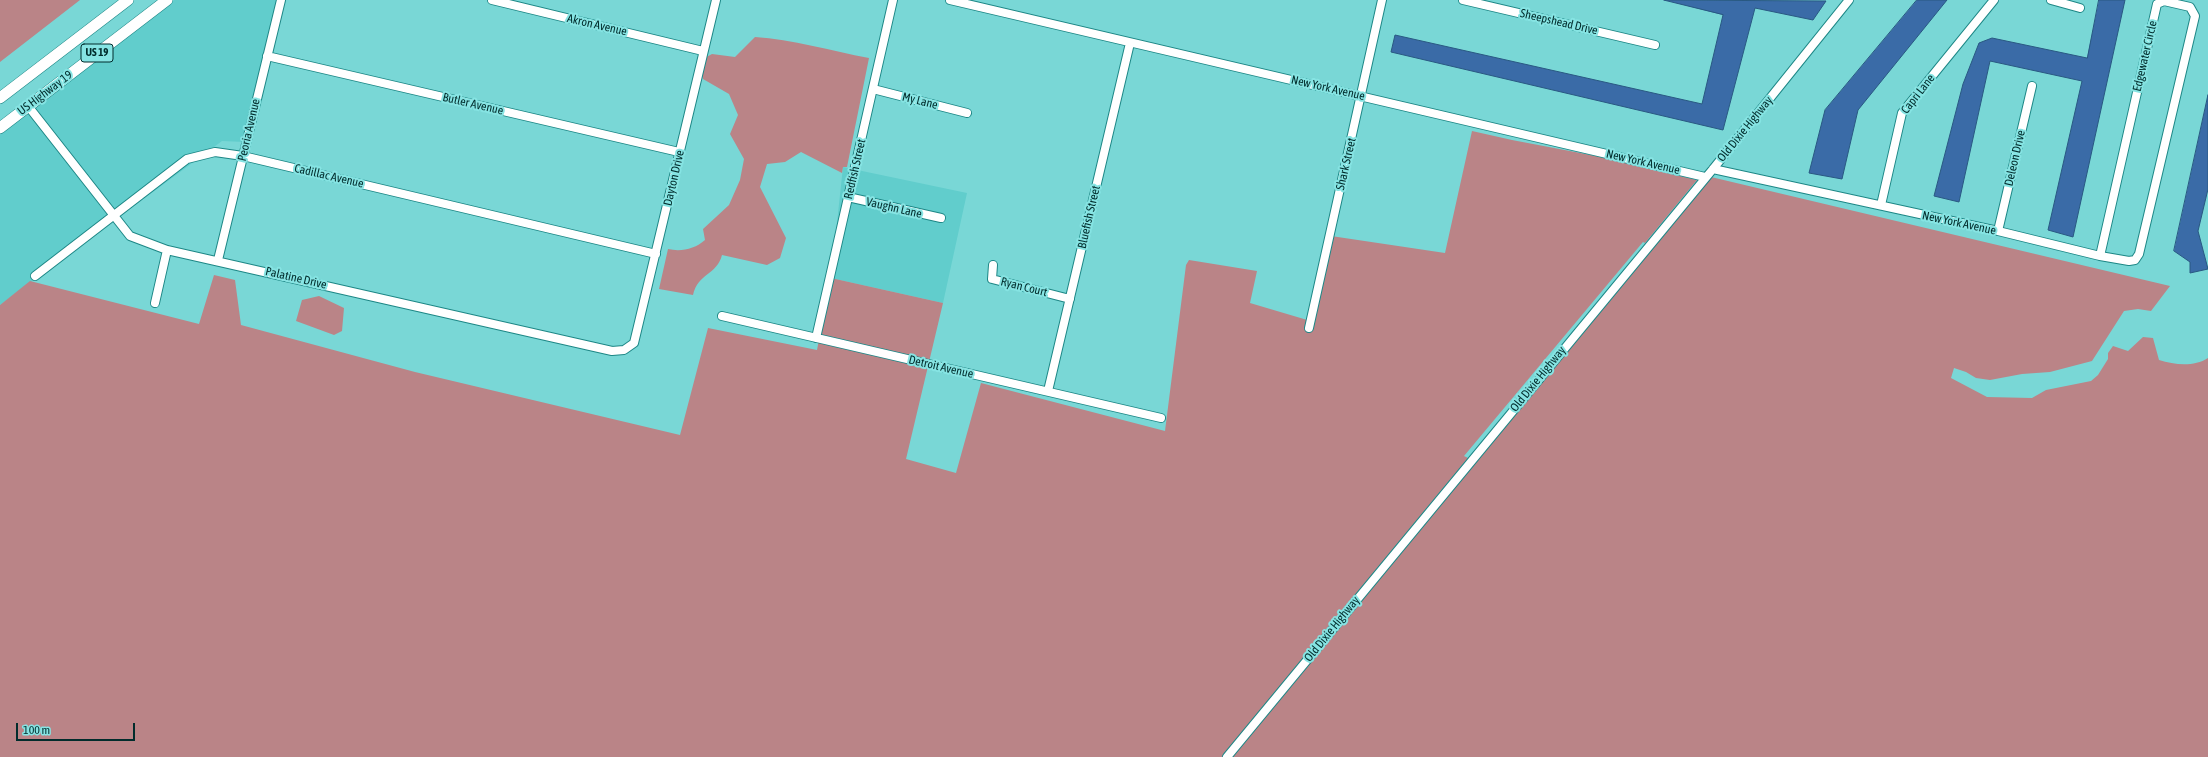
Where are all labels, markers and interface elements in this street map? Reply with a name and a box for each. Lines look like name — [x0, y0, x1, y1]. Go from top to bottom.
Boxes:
street label: Sheepshead Drive — [1519, 6, 1599, 38]
street label: Akron Avenue — [566, 11, 628, 39]
street label: Edgewater Circle — [2130, 19, 2160, 93]
road number: US 19 — [81, 44, 113, 62]
street label: US Highway 19 — [15, 68, 75, 118]
street label: Capri Lane — [1898, 71, 1938, 117]
street label: New York Avenue — [1290, 73, 1366, 103]
street label: Butler Avenue — [441, 90, 505, 118]
street label: My Lane — [901, 90, 939, 112]
street label: Old Dixie Highway — [1714, 93, 1776, 165]
street label: Peoria Avenue — [235, 97, 263, 163]
street label: Deleon Drive — [2002, 129, 2028, 187]
street label: Shark Street — [1333, 136, 1359, 192]
street label: Redfish Street — [841, 138, 869, 200]
street label: New York Avenue — [1605, 147, 1681, 177]
street label: Dayton Drive — [661, 149, 687, 207]
street label: Cadillac Avenue — [293, 161, 365, 191]
street label: Bluefish Street — [1075, 184, 1103, 250]
street label: Vaughn Lane — [865, 195, 923, 221]
street label: New York Avenue — [1921, 208, 1997, 238]
street label: Palatine Drive — [264, 264, 328, 292]
street label: Ryan Court — [999, 274, 1049, 300]
street label: Old Dixie Highway — [1507, 343, 1569, 415]
street label: Detroit Avenue — [907, 353, 975, 381]
street label: Old Dixie Highway — [1301, 593, 1363, 665]
scale bar — [18, 715, 137, 741]
text: 100 m — [23, 723, 50, 737]

